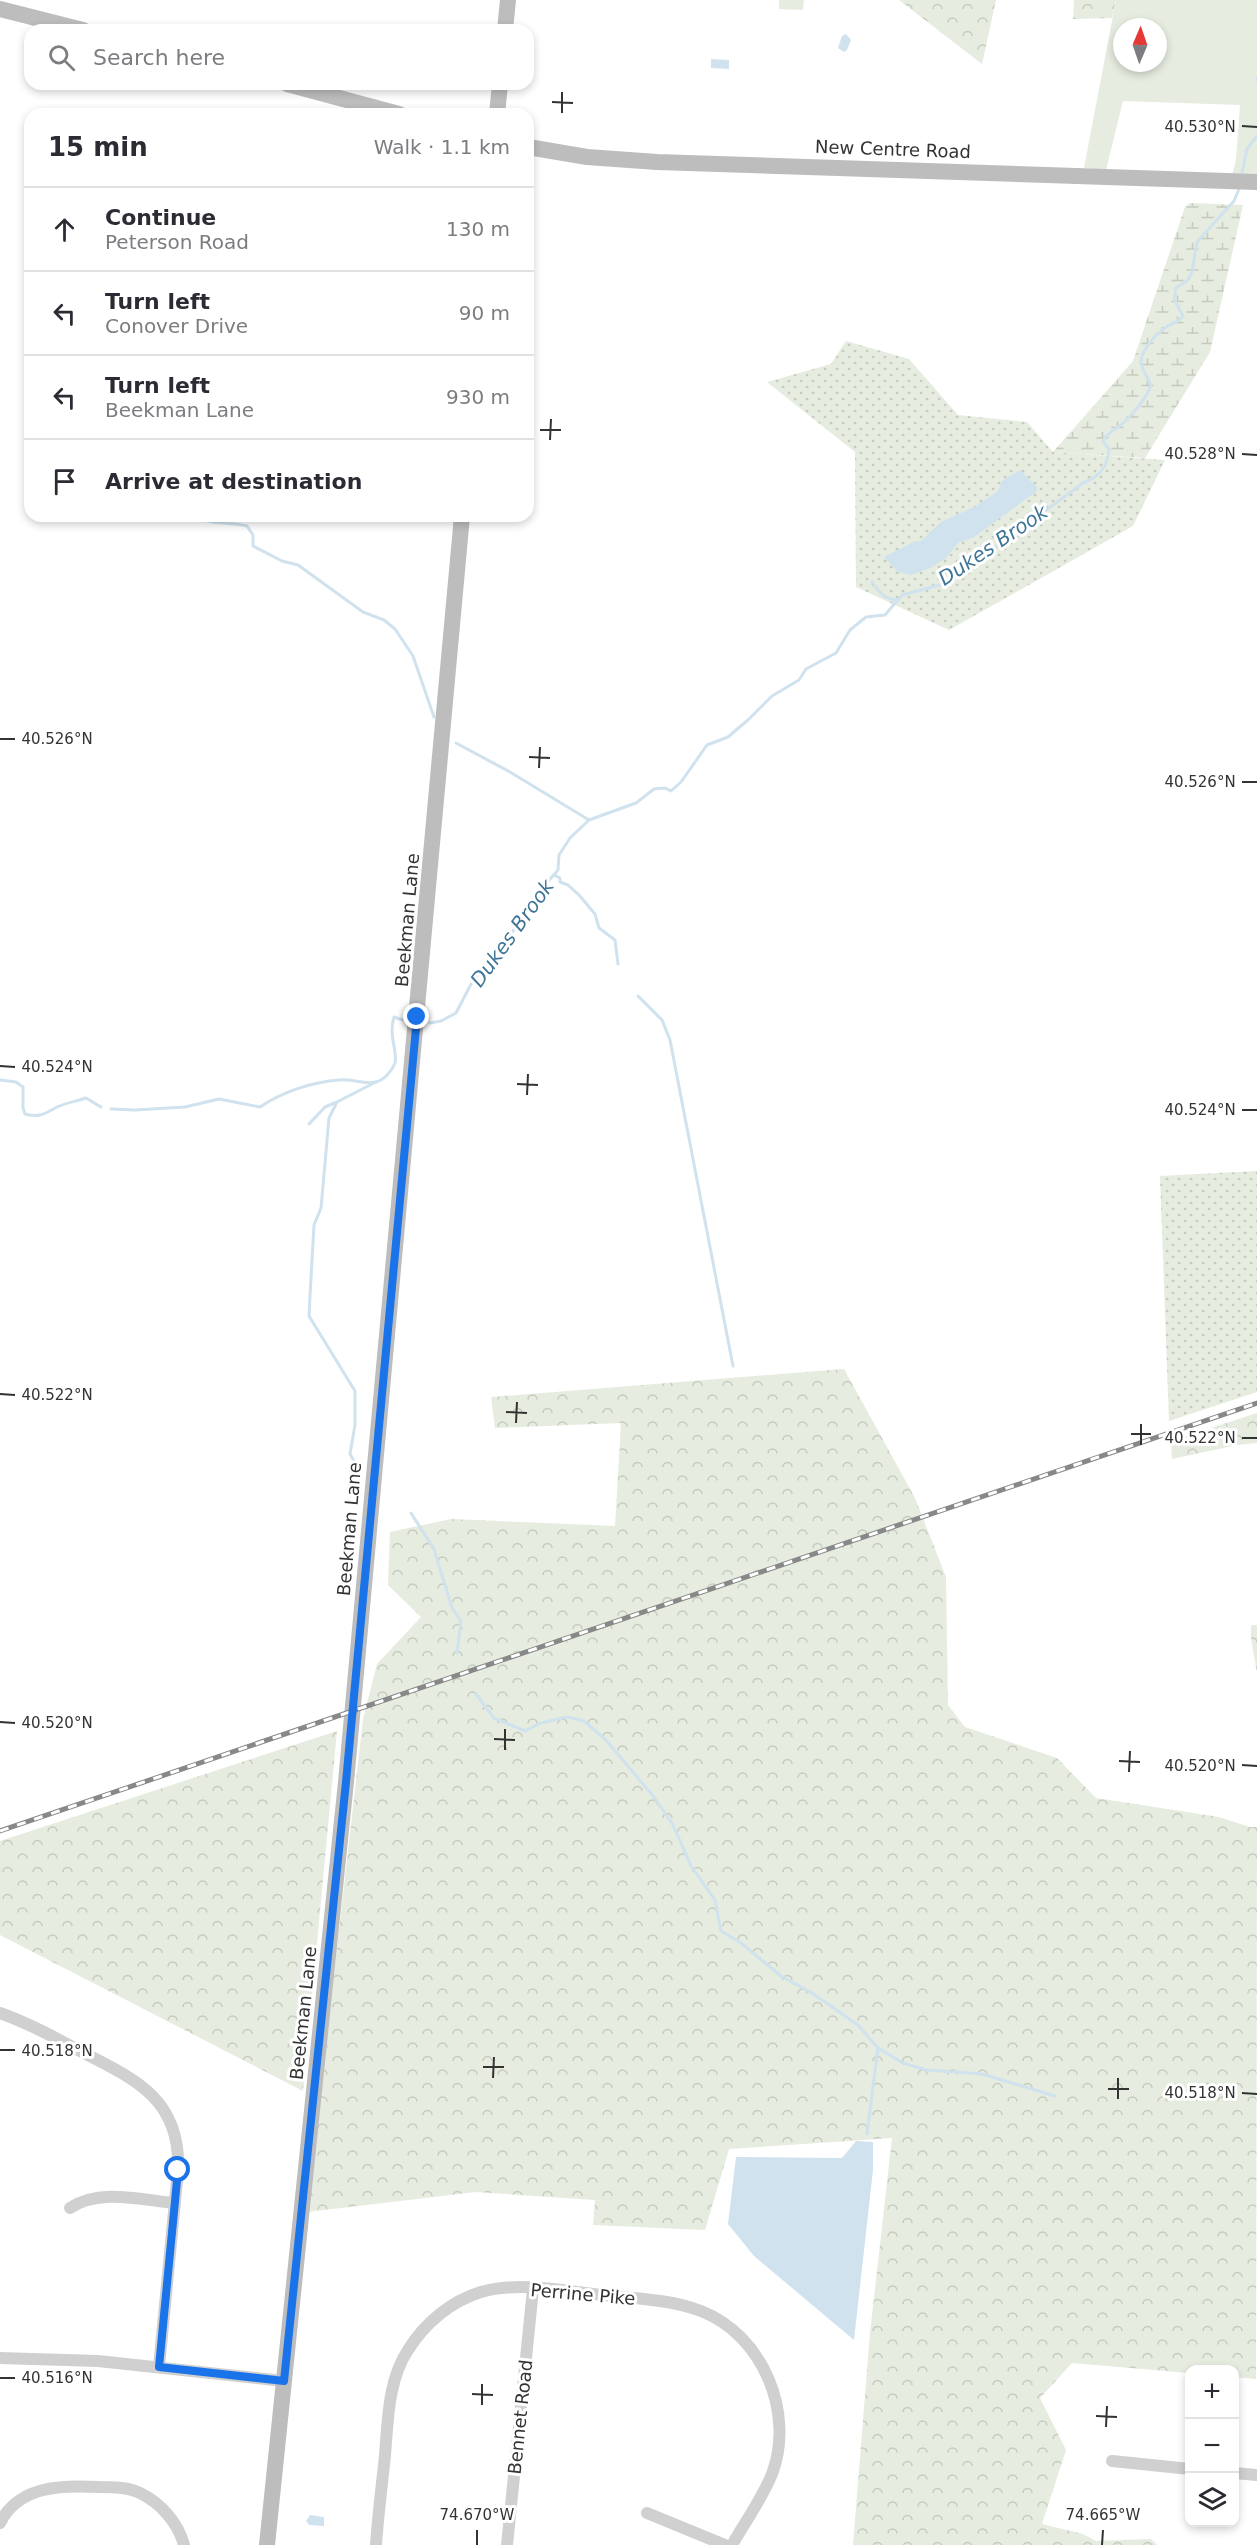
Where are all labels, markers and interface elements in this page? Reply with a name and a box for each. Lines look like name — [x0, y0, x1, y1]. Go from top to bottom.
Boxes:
north arrow — [1113, 18, 1167, 72]
search box — [24, 24, 534, 90]
icon: search — [45, 41, 78, 74]
text: Search here — [93, 45, 225, 70]
text: 40.530°N — [1164, 118, 1236, 136]
text: 15 min — [48, 132, 148, 162]
text: Walk · 1.1 km — [374, 135, 510, 159]
street label: New Centre Road — [815, 136, 971, 162]
text: Continue — [105, 205, 216, 230]
icon: ahead — [48, 213, 81, 246]
text: 130 m — [446, 217, 510, 241]
text: Peterson Road — [105, 230, 249, 254]
text: Turn left — [105, 289, 210, 314]
icon: left — [48, 297, 81, 330]
text: 90 m — [459, 301, 510, 325]
text: Conover Drive — [105, 314, 248, 338]
text: Turn left — [105, 373, 210, 398]
icon: left — [48, 381, 81, 414]
text: 930 m — [446, 385, 510, 409]
text: Beekman Lane — [105, 398, 254, 422]
text: 40.528°N — [1164, 445, 1236, 463]
icon: arrive — [48, 465, 81, 498]
text: Arrive at destination — [105, 469, 362, 494]
water label: Dukes Brook — [934, 499, 1053, 590]
text: 40.526°N — [21, 730, 93, 748]
text: 40.526°N — [1164, 773, 1236, 791]
street label: Beekman Lane — [391, 852, 423, 988]
water label: Dukes Brook — [465, 874, 560, 991]
route end — [403, 1003, 429, 1029]
text: 40.524°N — [21, 1058, 93, 1076]
text: 40.524°N — [1164, 1101, 1236, 1119]
text: 40.522°N — [21, 1386, 93, 1404]
text: 40.522°N — [1164, 1429, 1236, 1447]
street label: Beekman Lane — [333, 1461, 365, 1597]
text: 40.520°N — [21, 1714, 93, 1732]
text: 40.520°N — [1164, 1757, 1236, 1775]
street label: Beekman Lane — [286, 1945, 320, 2081]
text: 40.518°N — [21, 2042, 93, 2060]
text: 40.518°N — [1164, 2084, 1236, 2102]
route start — [164, 2156, 190, 2182]
street label: Perrine Pike — [530, 2279, 636, 2309]
street label: Bennet Road — [504, 2359, 536, 2475]
map controls — [1185, 2365, 1239, 2527]
button: + — [1185, 2365, 1239, 2419]
text: 40.516°N — [21, 2369, 93, 2387]
button: − — [1185, 2419, 1239, 2473]
button: layers — [1185, 2473, 1239, 2527]
text: 74.670°W — [440, 2506, 515, 2524]
text: 74.665°W — [1066, 2506, 1141, 2524]

